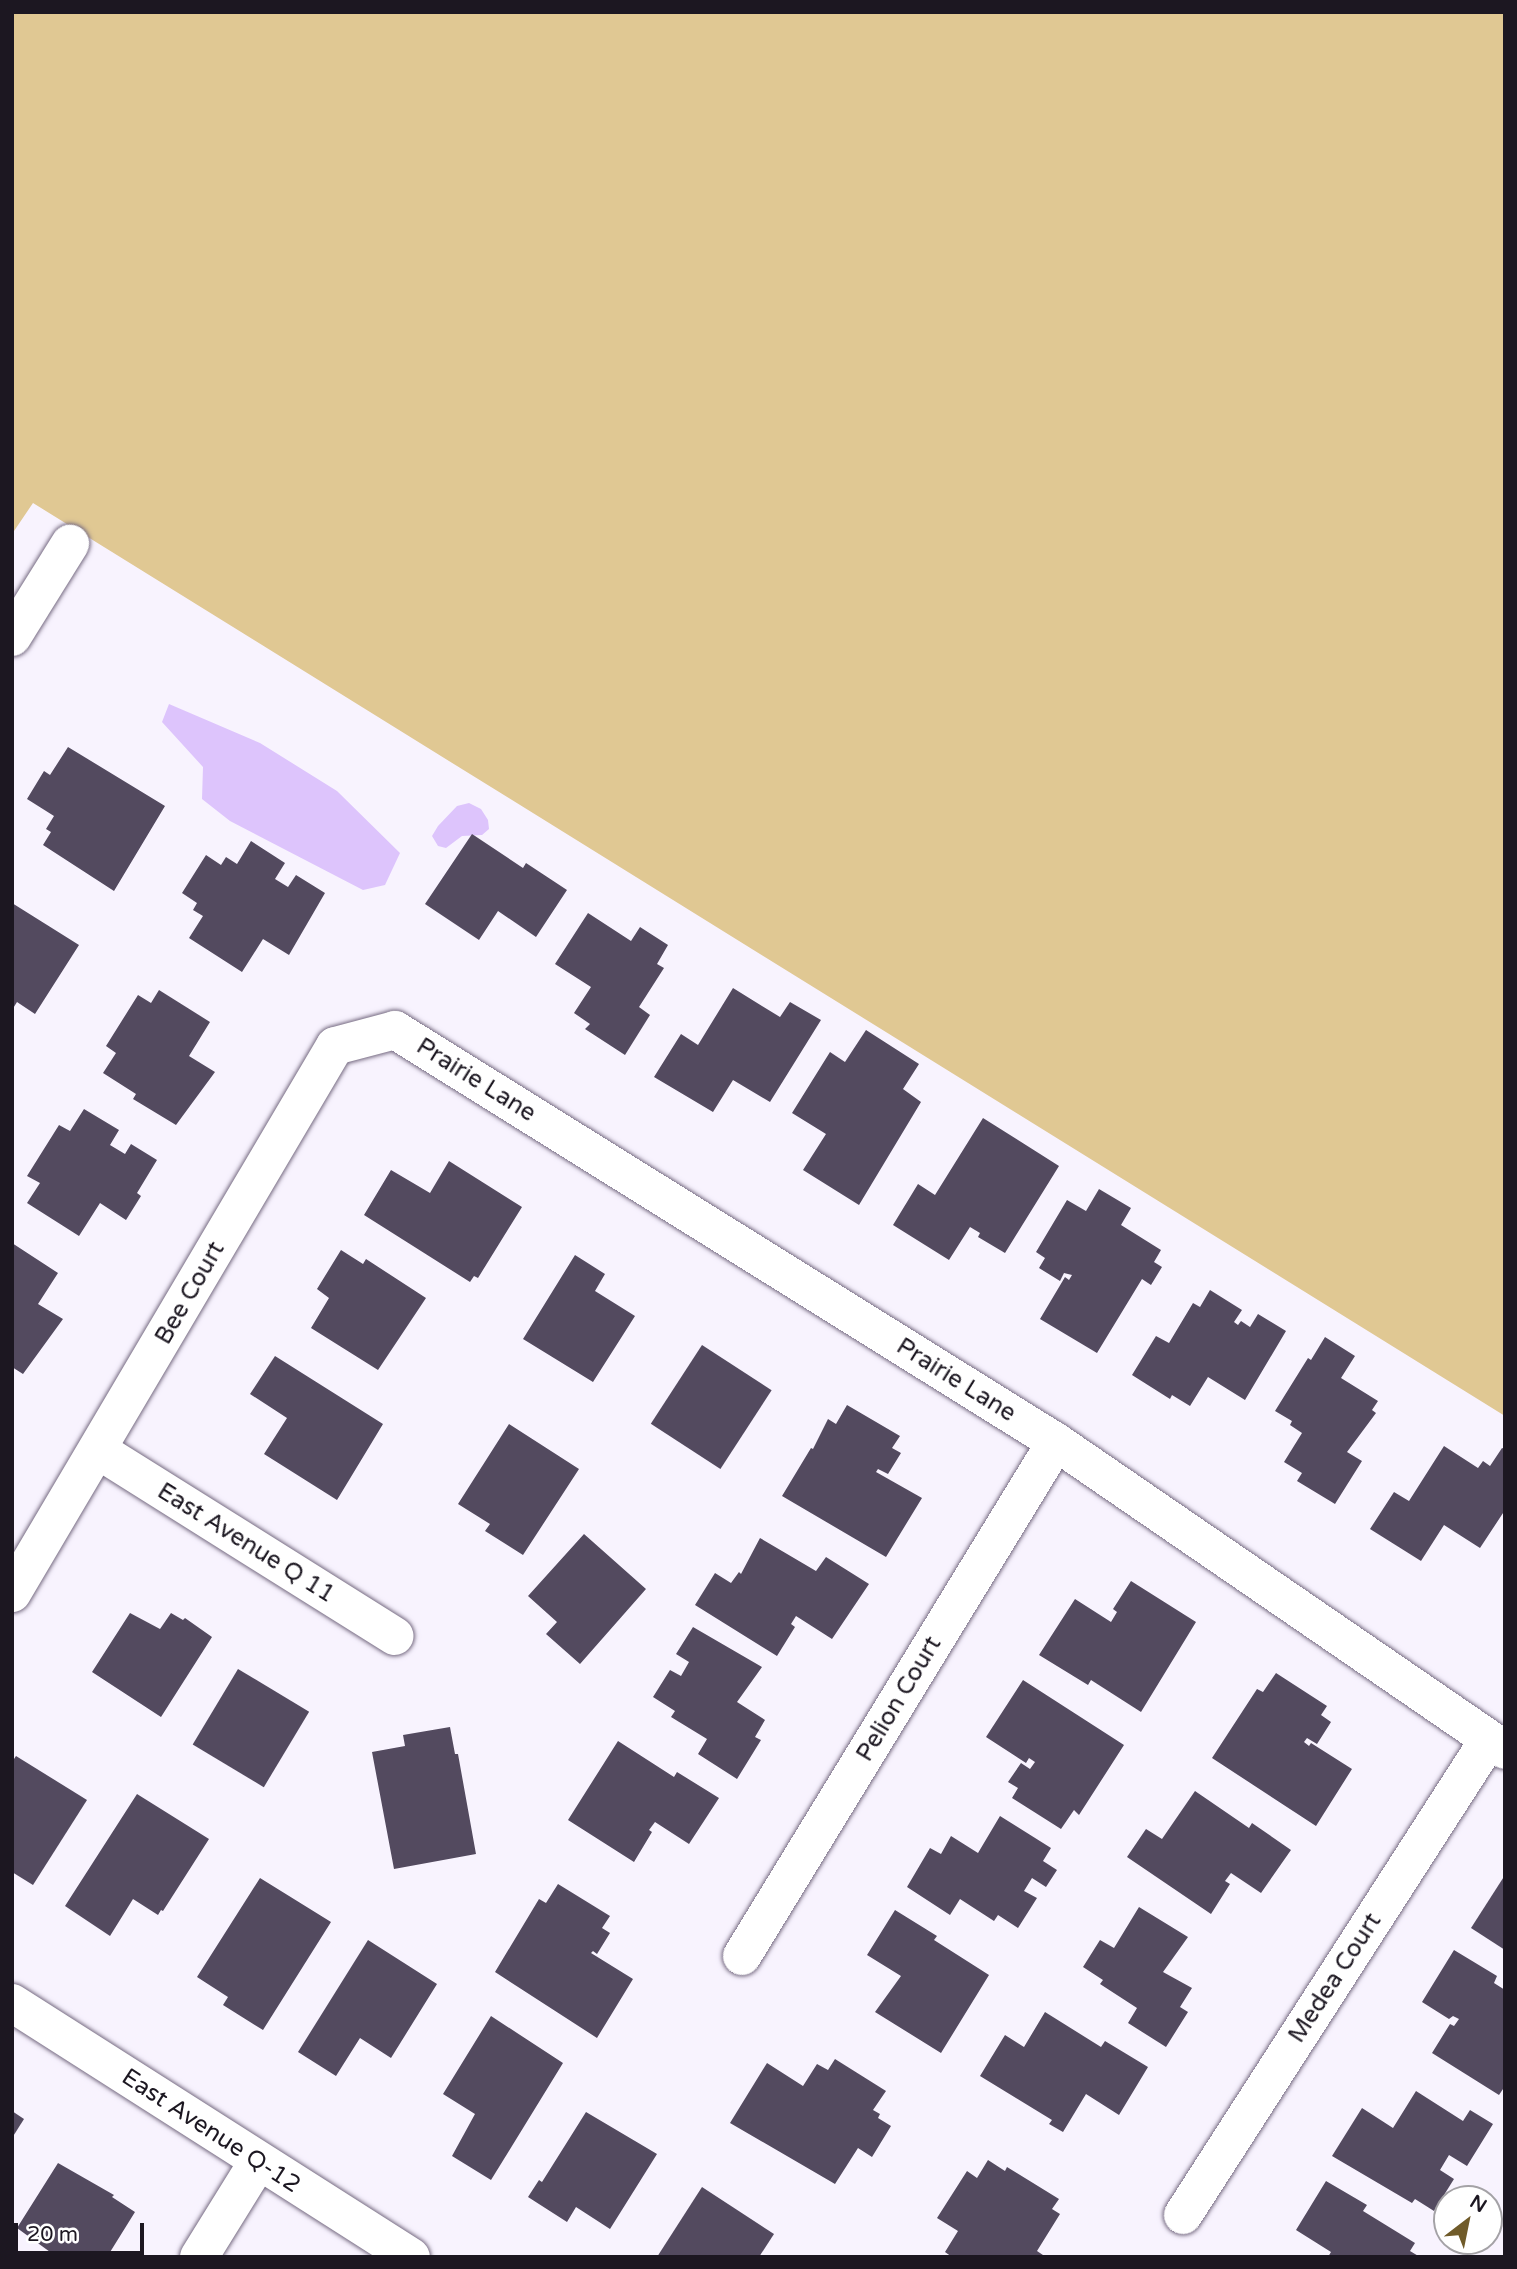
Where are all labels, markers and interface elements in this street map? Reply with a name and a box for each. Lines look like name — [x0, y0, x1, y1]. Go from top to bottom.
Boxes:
street label: Prairie Lane — [411, 1032, 541, 1128]
street label: Bee Court — [149, 1237, 231, 1349]
street label: Prairie Lane — [891, 1332, 1021, 1428]
street label: East Avenue Q 11 — [152, 1477, 340, 1609]
street label: Pelion Court — [850, 1631, 948, 1767]
street label: Medea Court — [1282, 1908, 1388, 2048]
street label: East Avenue Q-12 — [116, 2063, 306, 2199]
north arrow — [1433, 2185, 1503, 2255]
text: N — [1466, 2191, 1490, 2217]
scale bar — [18, 2210, 147, 2254]
text: 20 m — [27, 2222, 78, 2247]

